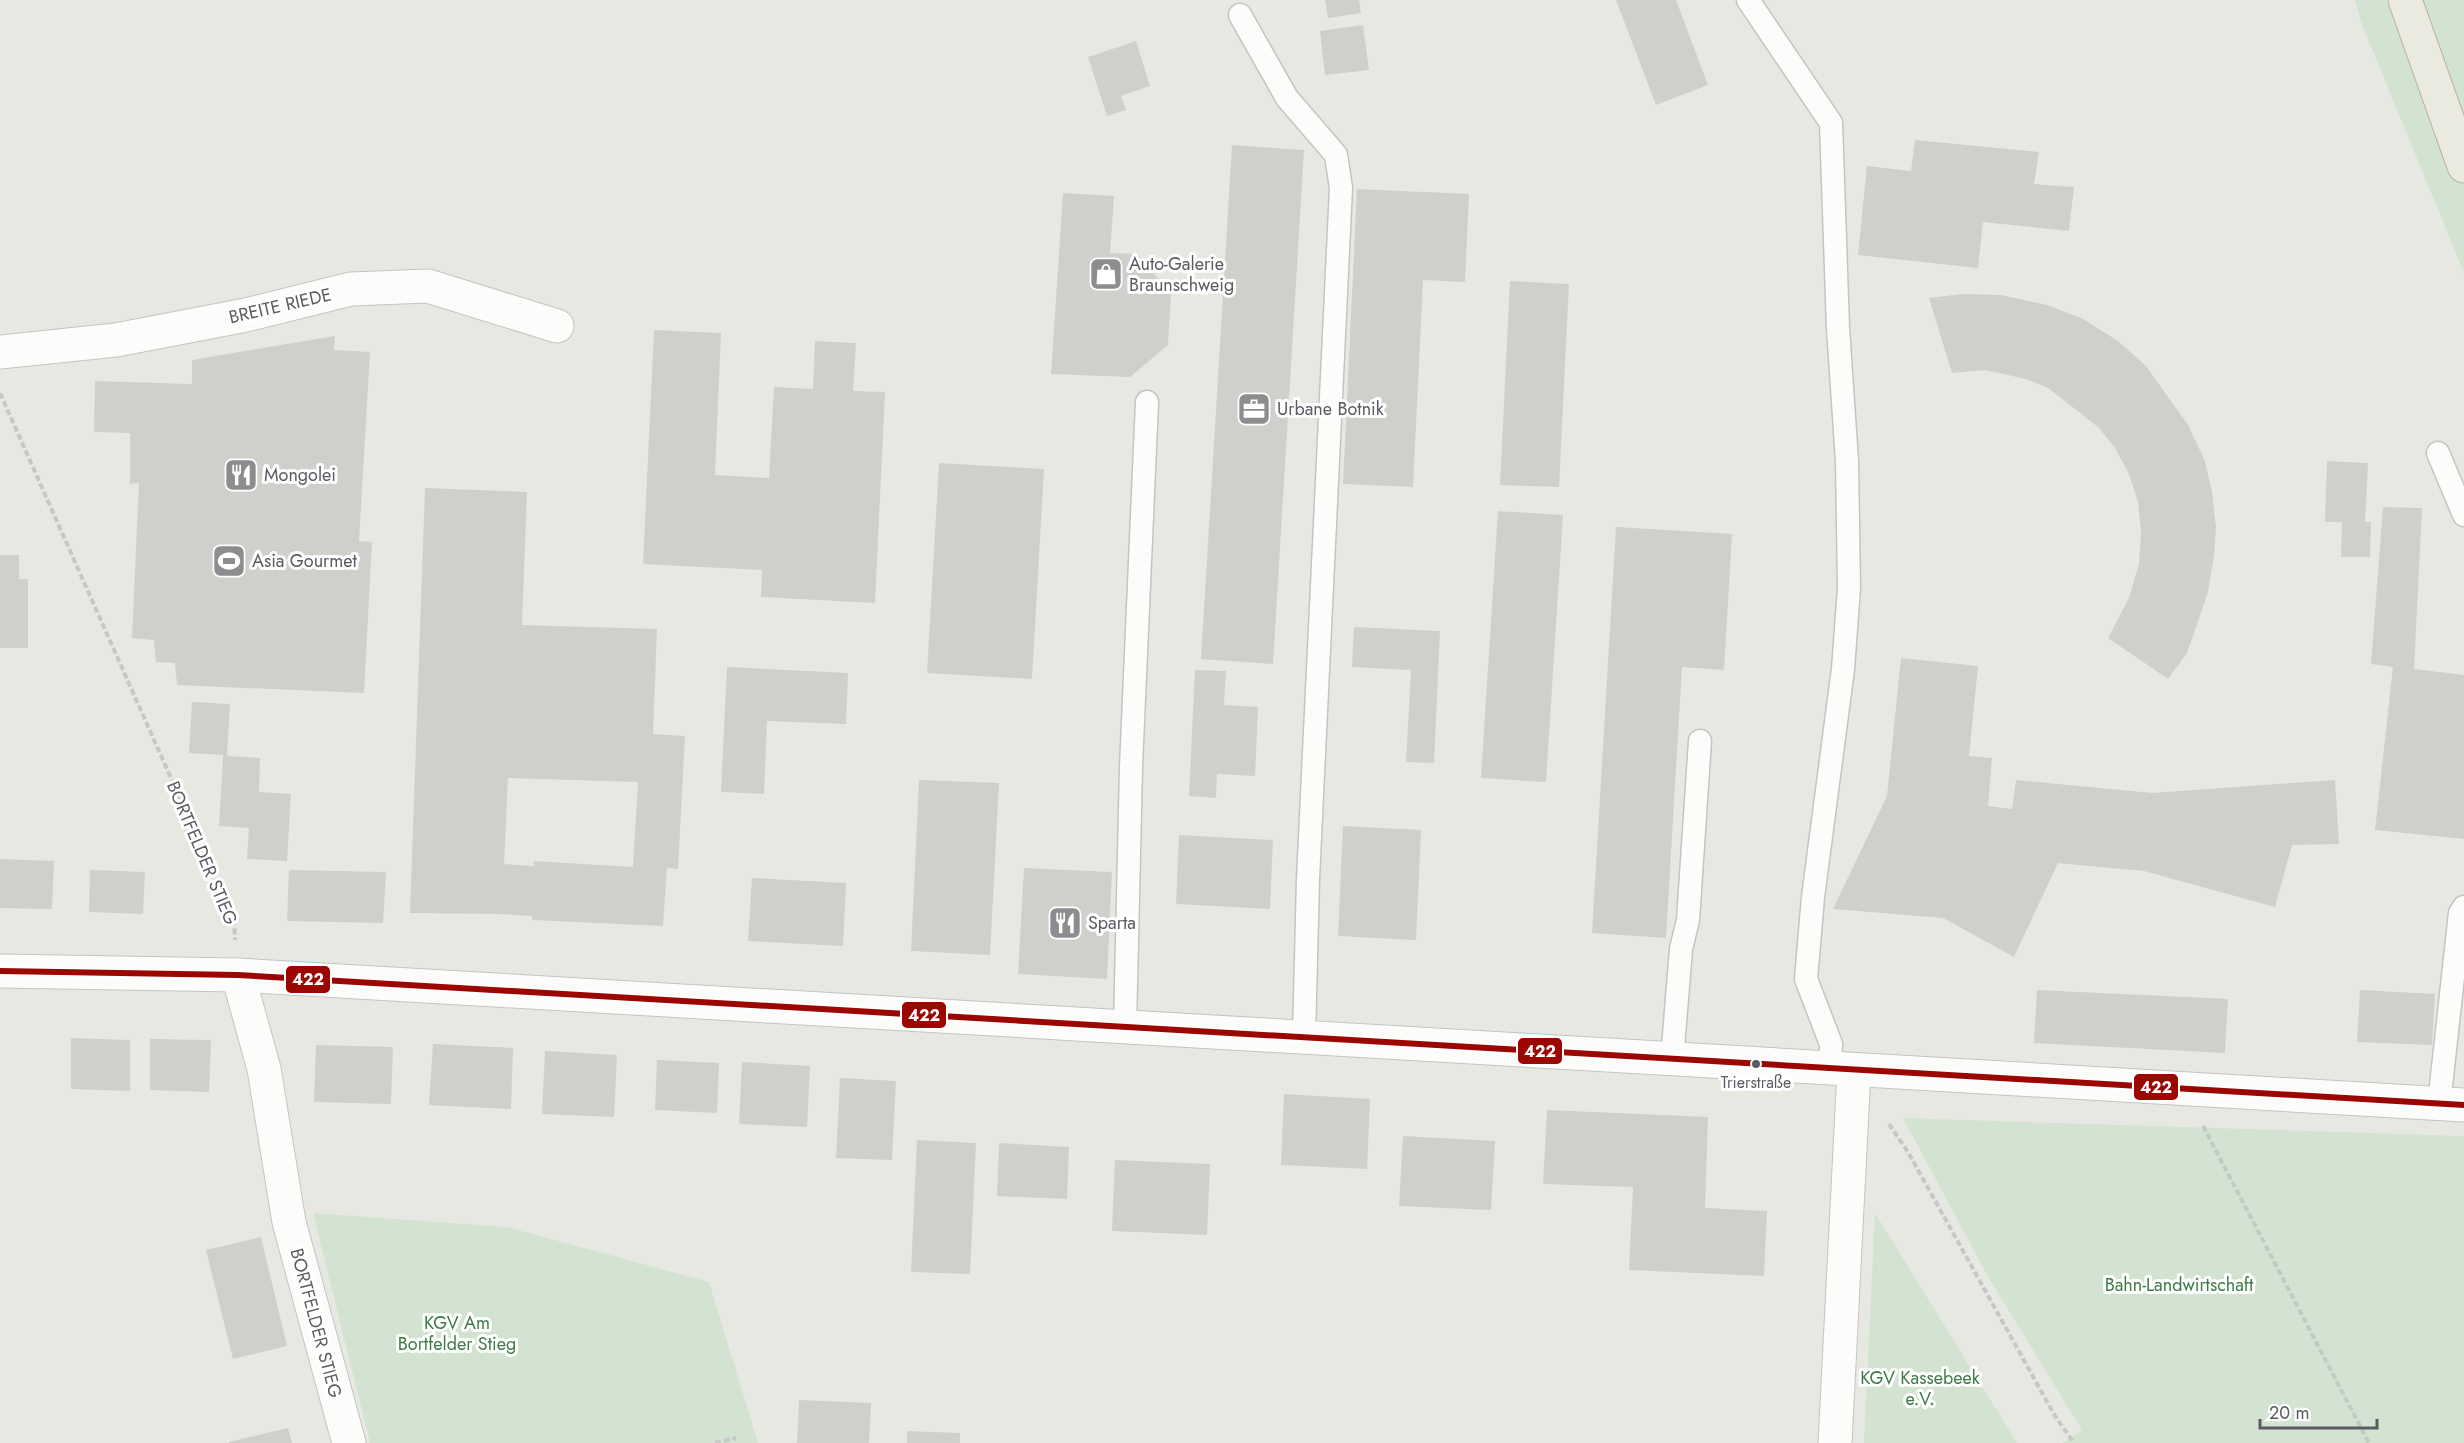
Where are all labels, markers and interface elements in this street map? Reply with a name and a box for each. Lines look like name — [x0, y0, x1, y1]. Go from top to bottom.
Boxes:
place label: Auto-Galerie Braunschweig — [1129, 251, 1234, 298]
shop icon: Auto-Galerie Braunschweig — [1088, 256, 1124, 292]
street label: BREITE RIEDE — [226, 282, 334, 330]
office icon: Urbane Botnik — [1236, 391, 1272, 427]
place label: Urbane Botnik — [1277, 396, 1384, 422]
restaurant icon: Mongolei — [223, 457, 259, 493]
place label: Mongolei — [264, 462, 336, 488]
sports icon: Asia Gourmet — [211, 543, 247, 579]
place label: Asia Gourmet — [252, 548, 358, 574]
street label: BORTFELDER STIEG — [160, 777, 244, 929]
restaurant icon: Sparta — [1047, 905, 1083, 941]
place label: Sparta — [1088, 910, 1136, 936]
line badge: 422 — [285, 965, 331, 994]
text: 422 — [292, 968, 324, 991]
line badge: 422 — [901, 1001, 947, 1029]
text: 422 — [908, 1004, 940, 1027]
line badge: 422 — [1517, 1037, 1563, 1065]
text: 422 — [1524, 1040, 1556, 1063]
marker: Trierstraße — [1750, 1058, 1762, 1070]
place label: Trierstraße — [1721, 1071, 1791, 1094]
line badge: 422 — [2133, 1073, 2179, 1101]
text: 422 — [2140, 1076, 2172, 1099]
street label: BORTFELDER STIEG — [284, 1245, 348, 1401]
park label: Bahn-Landwirtschaft — [2105, 1272, 2254, 1298]
park label: KGV Am Bortfelder Stieg — [398, 1310, 516, 1357]
park label: KGV Kassebeek e.V. — [1860, 1365, 1980, 1412]
scale bar — [2260, 1392, 2377, 1430]
text: 20 m — [2269, 1400, 2309, 1426]

